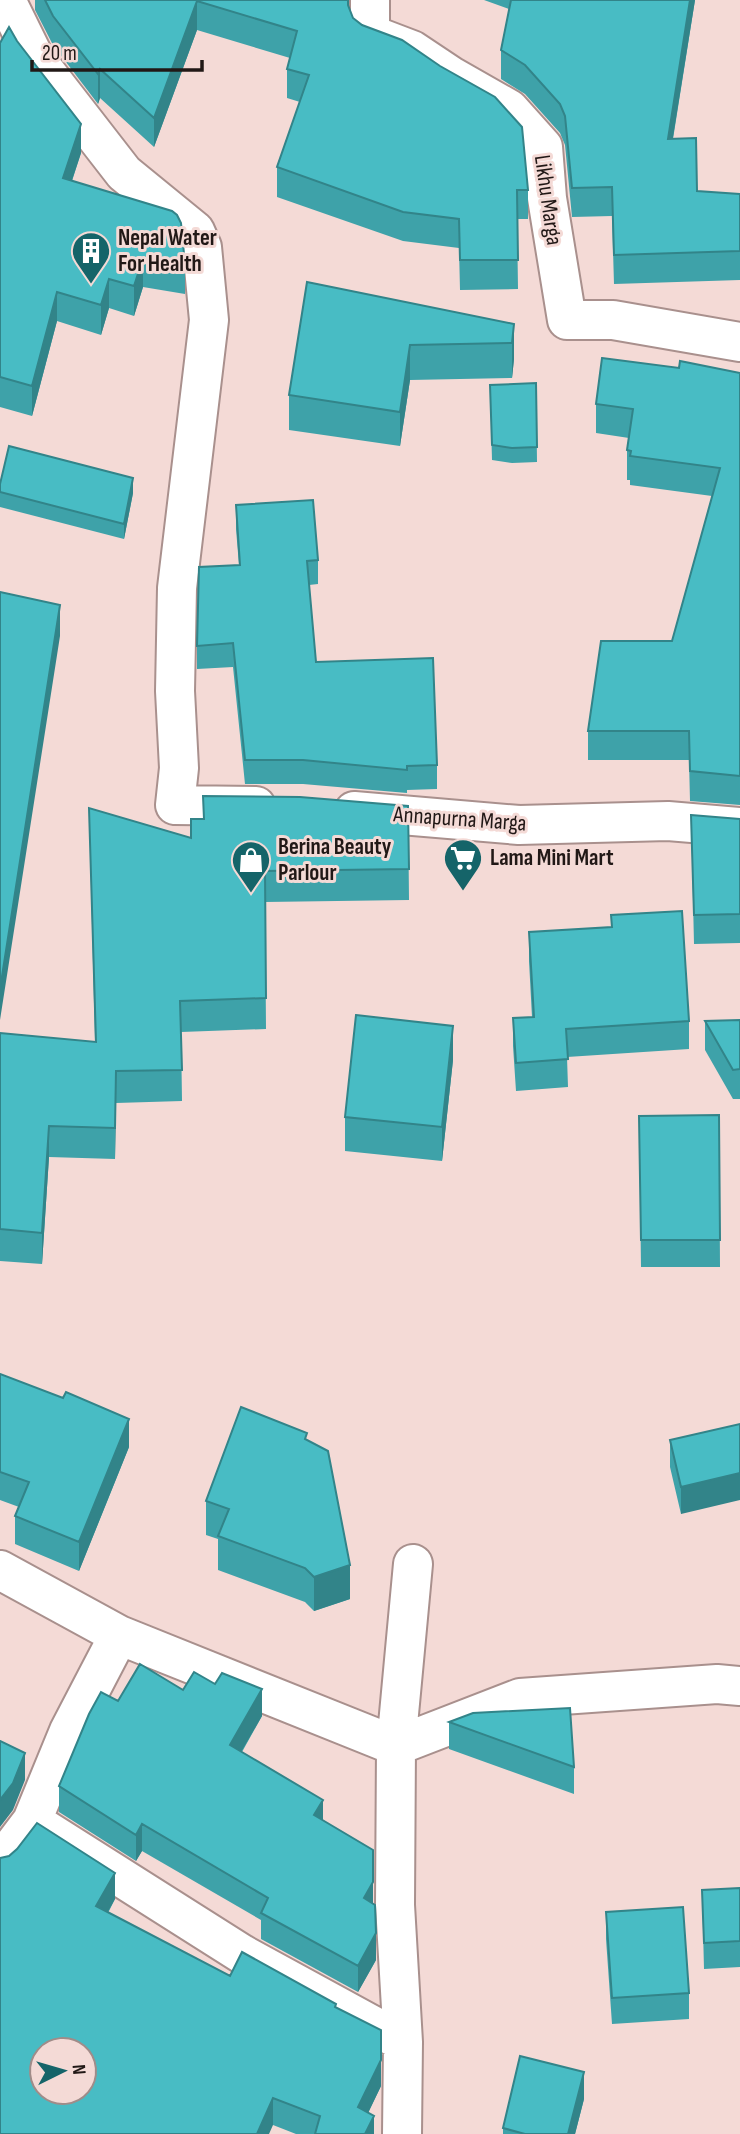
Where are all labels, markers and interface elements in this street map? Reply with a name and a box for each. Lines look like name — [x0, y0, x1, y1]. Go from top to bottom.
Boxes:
scale bar — [32, 28, 201, 72]
text: 20 m — [42, 41, 77, 66]
street label: Likhu Marga — [528, 153, 568, 247]
place label: Nepal Water For Health — [118, 224, 217, 278]
building icon: Nepal Water For Health — [70, 230, 112, 285]
street label: Annapurna Marga — [392, 800, 527, 838]
place label: Berina Beauty Parlour — [278, 833, 392, 887]
supermarket icon: Lama Mini Mart — [442, 837, 484, 892]
shop icon: Berina Beauty Parlour — [230, 839, 272, 894]
place label: Lama Mini Mart — [490, 844, 614, 872]
north arrow — [28, 2036, 98, 2106]
text: N — [67, 2064, 90, 2076]

